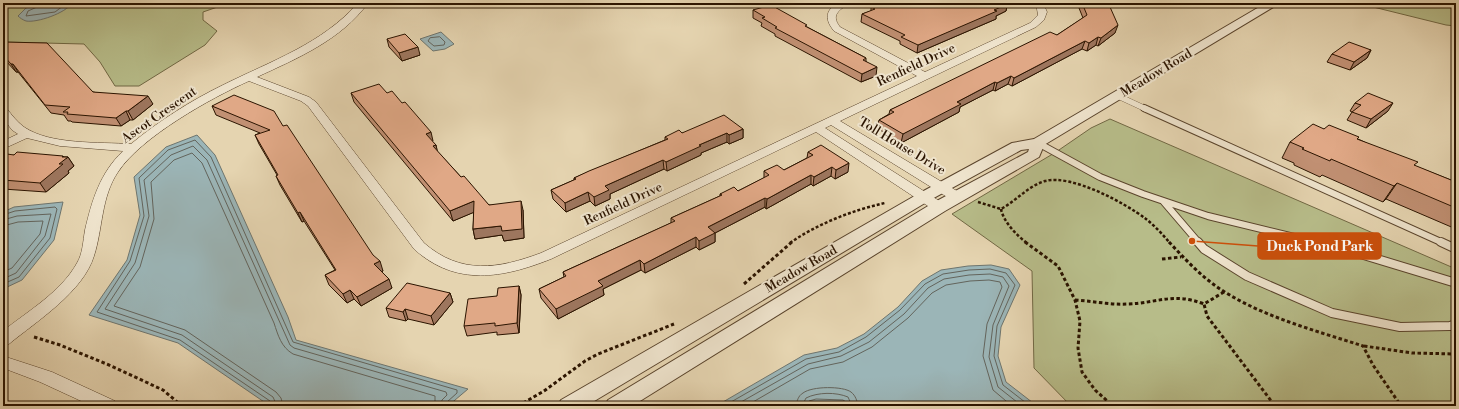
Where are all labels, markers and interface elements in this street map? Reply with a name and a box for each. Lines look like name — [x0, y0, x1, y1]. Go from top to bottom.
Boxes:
street label: Renfield Drive — [874, 40, 958, 90]
street label: Meadow Road — [1117, 45, 1195, 101]
street label: Ascot Crescent — [118, 83, 200, 147]
street label: Toll House Drive — [856, 114, 949, 179]
street label: Renfield Drive — [581, 179, 665, 229]
callout: Duck Pond Park — [1258, 233, 1381, 259]
text: Duck Pond Park — [1267, 238, 1374, 256]
street label: Meadow Road — [762, 242, 841, 296]

